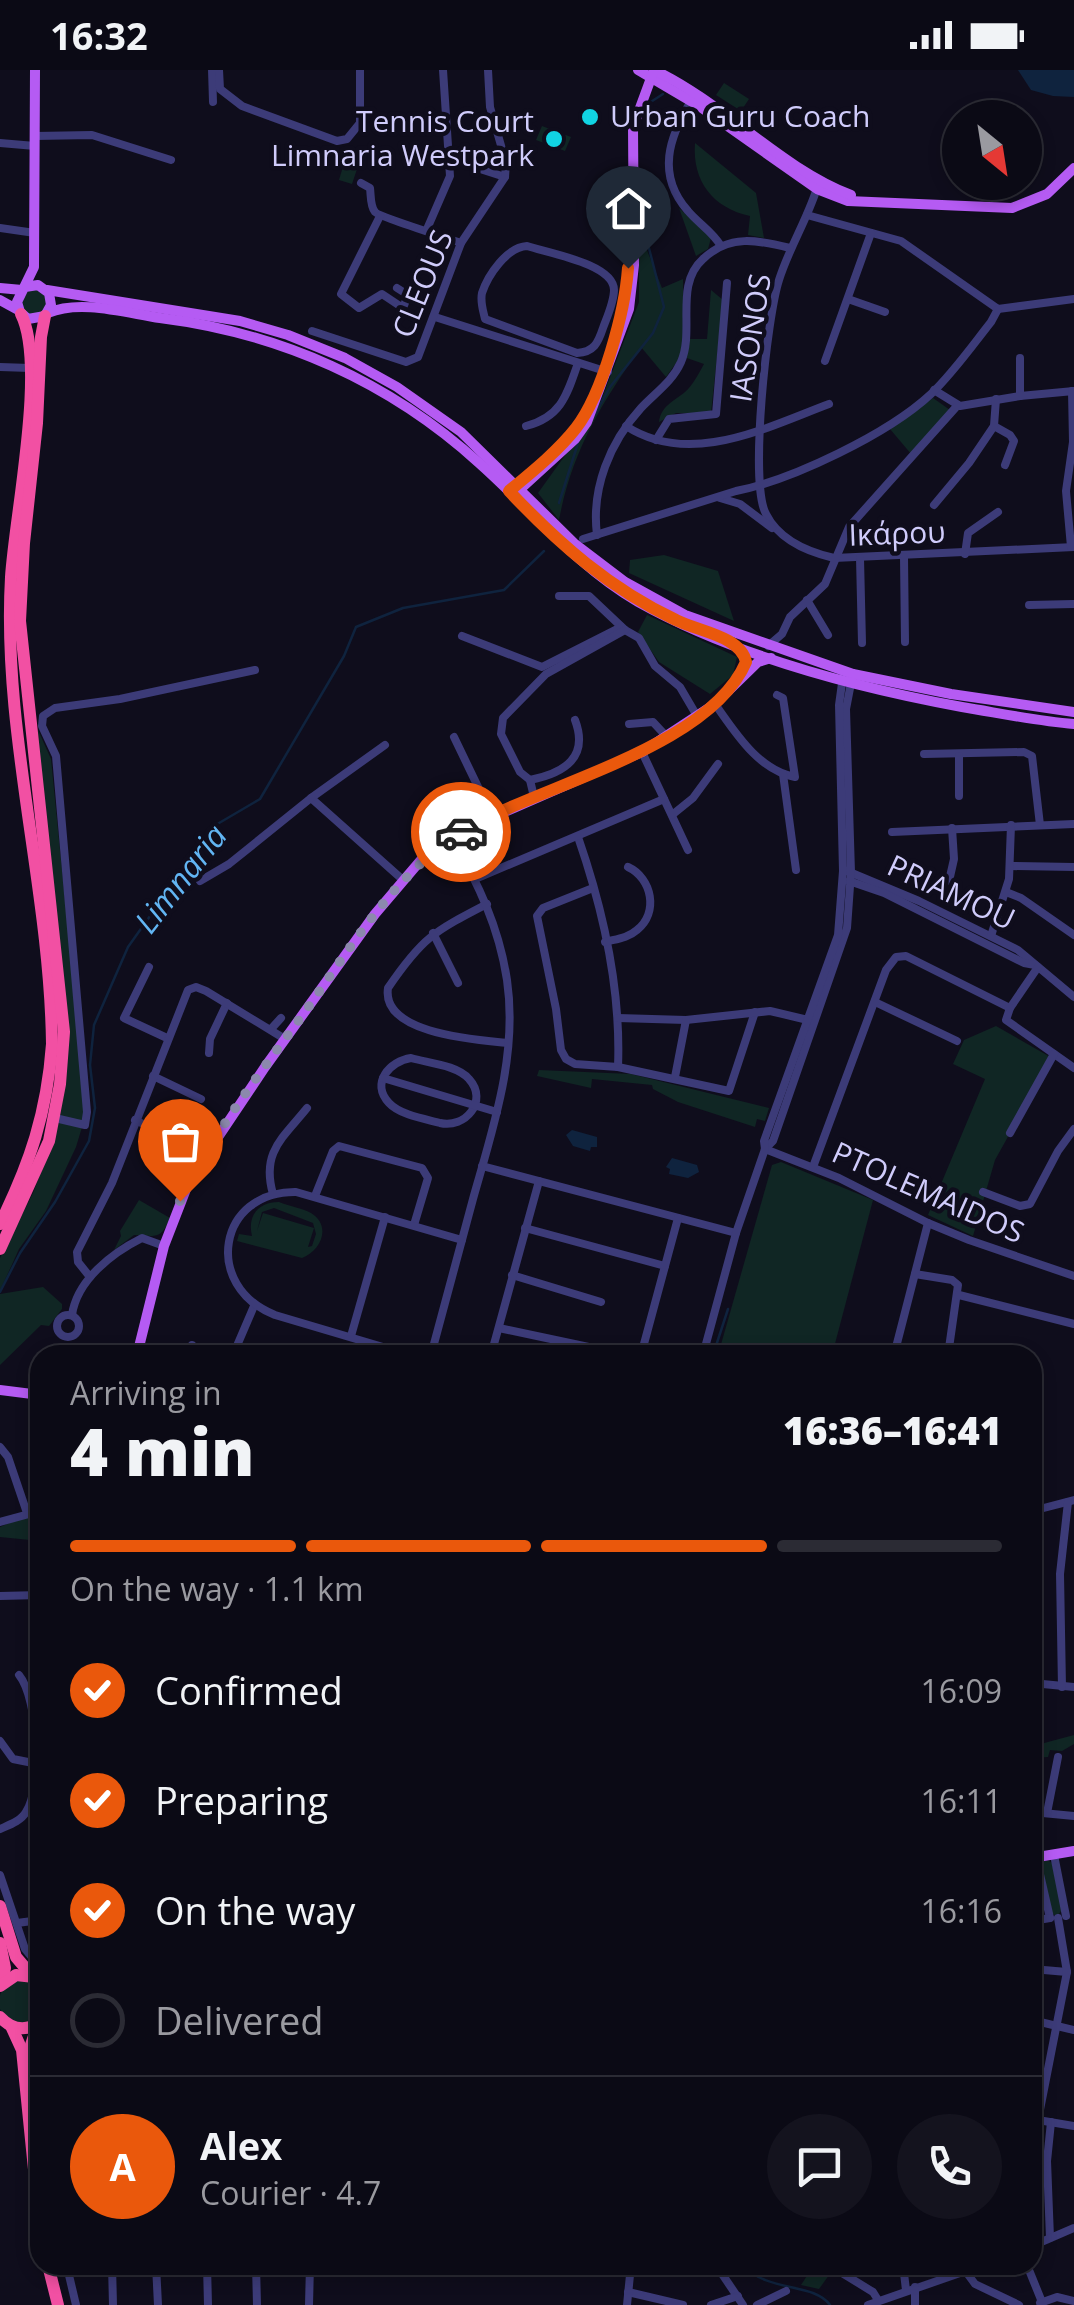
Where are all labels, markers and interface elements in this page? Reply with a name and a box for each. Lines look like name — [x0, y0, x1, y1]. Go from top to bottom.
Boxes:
text: 16:32 — [50, 9, 148, 61]
place label: Urban Guru Coach — [610, 95, 870, 136]
place label: Tennis Court Limnaria Westpark — [271, 100, 534, 175]
north arrow — [942, 100, 1042, 200]
map controls — [942, 100, 1042, 200]
marker: Urban Guru Coach — [579, 106, 601, 128]
marker: Tennis Court Limnaria Westpark — [543, 128, 565, 150]
pin — [586, 166, 671, 269]
icon: home — [601, 181, 656, 236]
street label: CLEOUS — [381, 223, 462, 343]
street label: IASONOS — [719, 271, 780, 405]
street label: Ικάρου — [848, 510, 946, 555]
courier — [411, 782, 511, 882]
icon: car — [434, 805, 489, 860]
water label: Limnaria — [124, 815, 236, 941]
street label: PRIAMOU — [881, 844, 1022, 939]
pin — [138, 1099, 223, 1202]
icon: bag — [153, 1114, 208, 1169]
street label: PTOLEMAIDOS — [826, 1131, 1031, 1252]
text: Arriving in — [70, 1371, 222, 1414]
text: 16:36–16:41 — [783, 1404, 1002, 1456]
text: 4 min — [70, 1407, 255, 1495]
text: On the way · 1.1 km — [70, 1567, 364, 1610]
icon: check — [70, 1663, 125, 1718]
text: Confirmed — [155, 1664, 343, 1716]
text: 16:09 — [920, 1669, 1002, 1712]
icon: check — [70, 1773, 125, 1828]
text: Preparing — [155, 1774, 328, 1826]
text: 16:11 — [920, 1779, 1002, 1822]
icon: check — [70, 1883, 125, 1938]
text: On the way — [155, 1884, 355, 1936]
text: 16:16 — [920, 1889, 1002, 1932]
text: Delivered — [155, 1994, 324, 2046]
button: chat — [767, 2114, 872, 2219]
button: phone — [897, 2114, 1002, 2219]
text: Alex — [200, 2119, 282, 2171]
text: A — [109, 2140, 136, 2192]
text: Courier · 4.7 — [200, 2171, 381, 2214]

